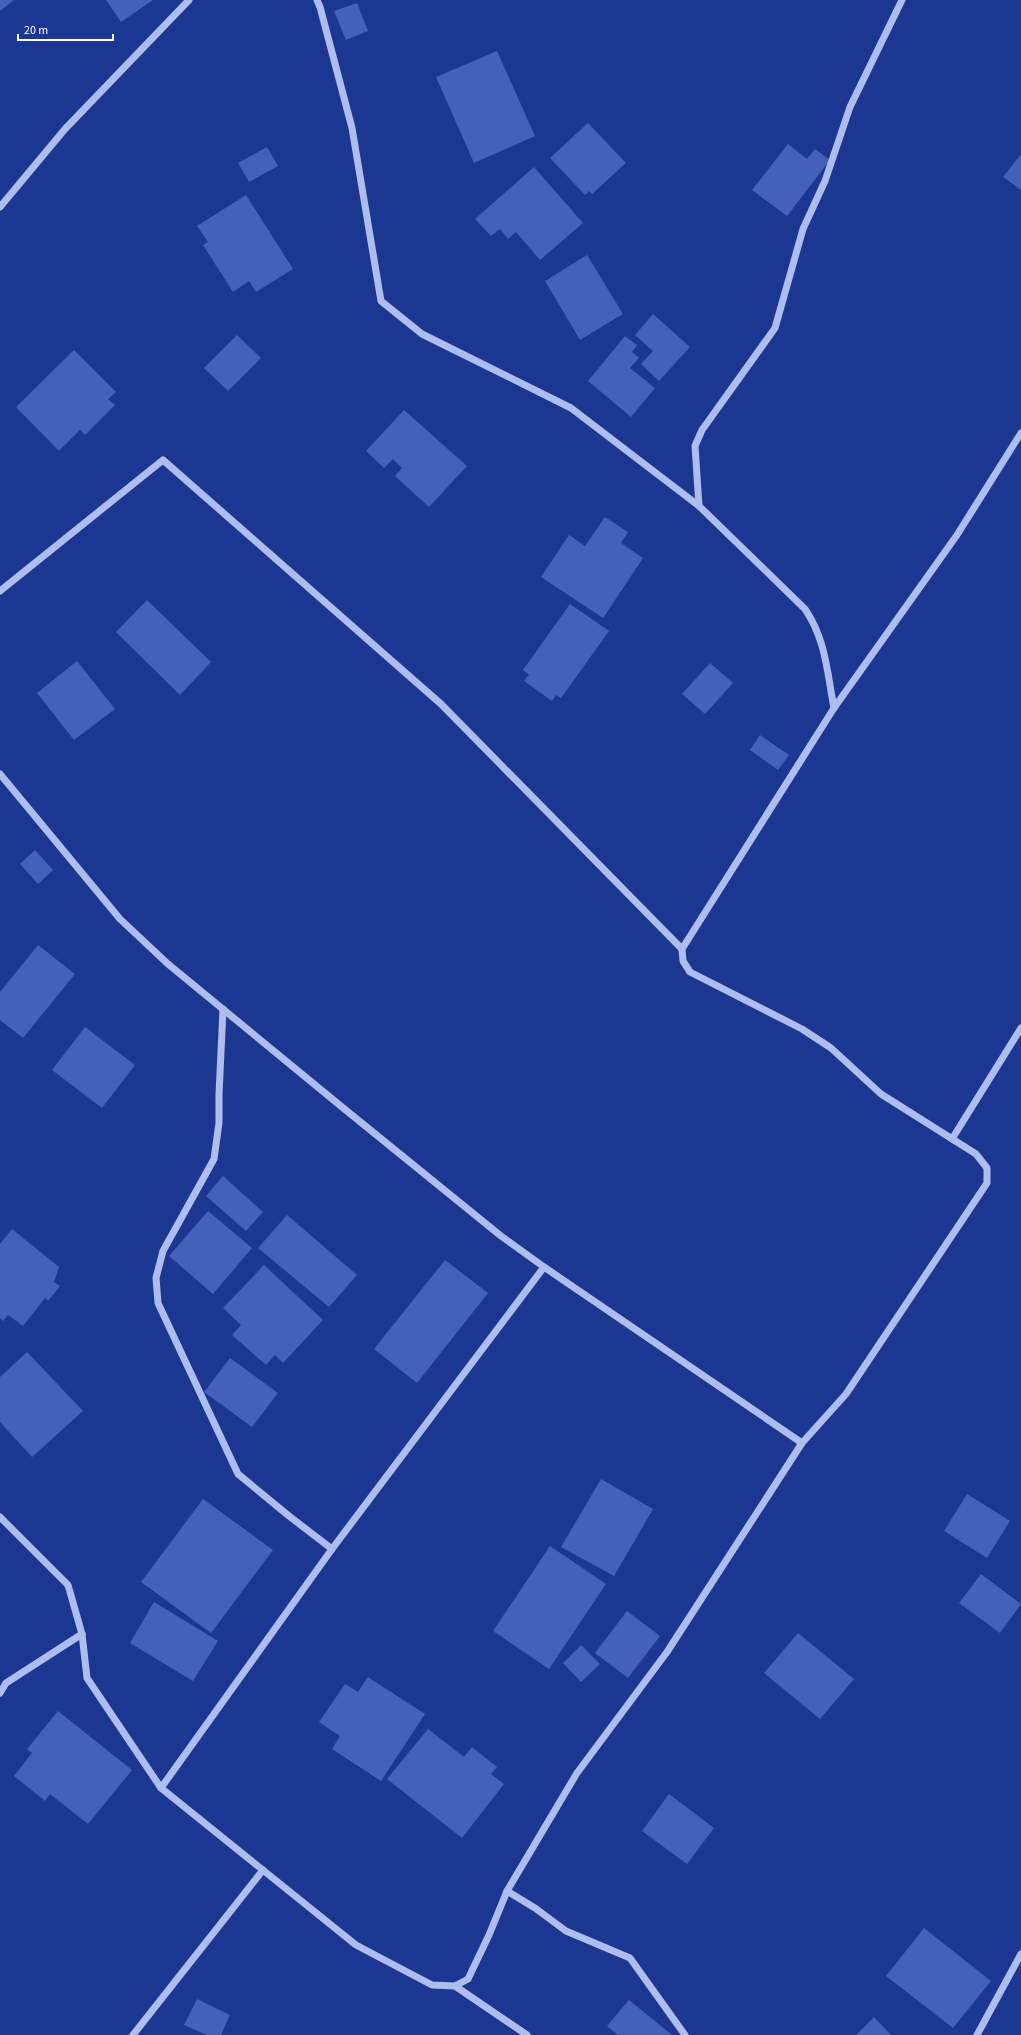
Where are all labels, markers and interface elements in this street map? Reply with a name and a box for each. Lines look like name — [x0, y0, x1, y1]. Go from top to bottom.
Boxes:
scale bar — [18, 16, 113, 42]
text: 20 m — [24, 22, 48, 39]

